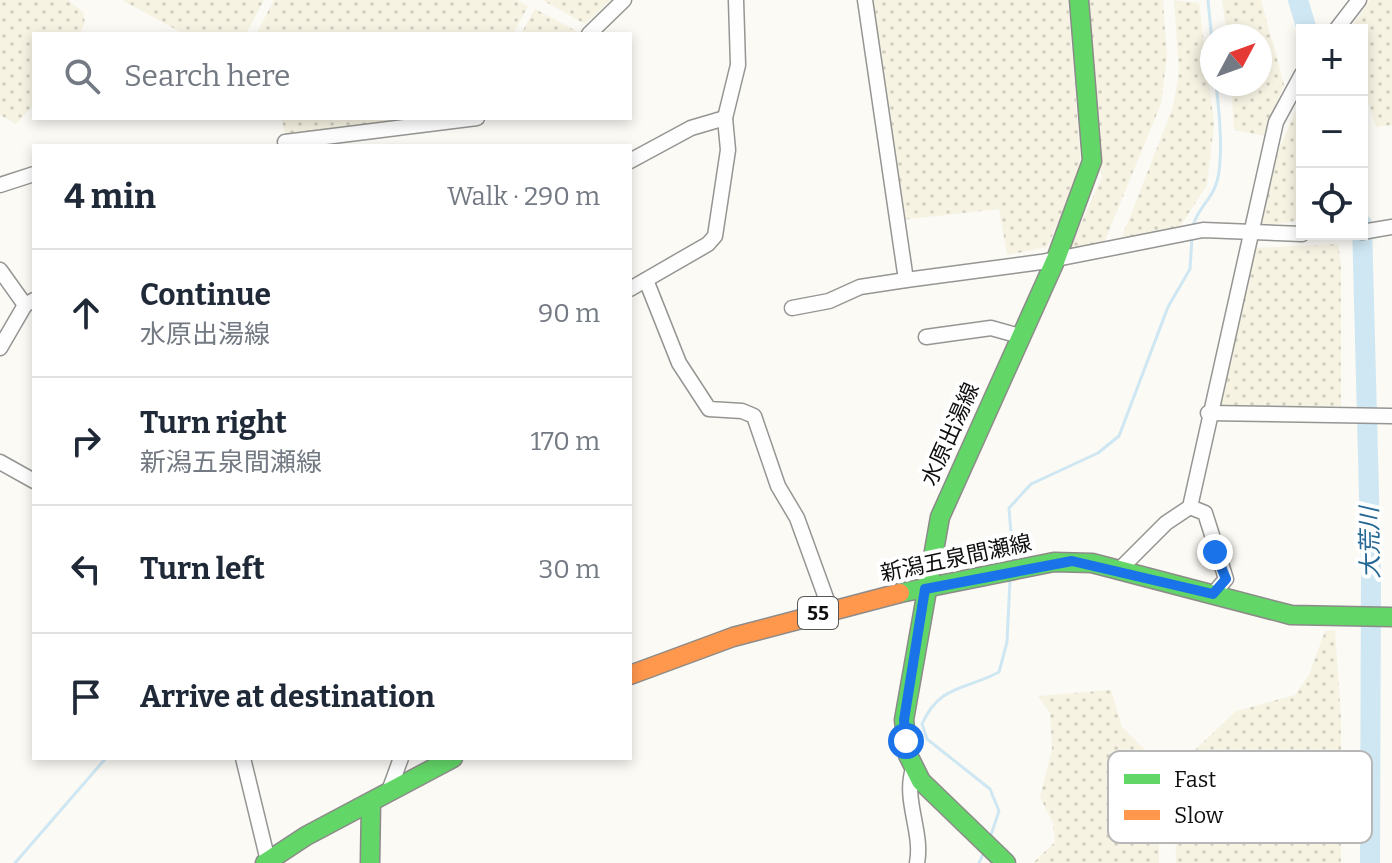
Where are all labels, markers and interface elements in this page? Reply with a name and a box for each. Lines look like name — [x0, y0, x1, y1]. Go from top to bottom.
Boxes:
north arrow — [1200, 24, 1272, 96]
map controls — [1296, 24, 1368, 240]
button: + — [1296, 24, 1368, 96]
search box — [32, 32, 632, 120]
icon: search — [60, 54, 104, 98]
text: Search here — [124, 58, 291, 94]
button: − — [1296, 96, 1368, 168]
button: locate — [1296, 168, 1368, 240]
text: 4 min — [64, 176, 156, 217]
text: Walk · 290 m — [447, 181, 600, 212]
text: Continue — [140, 277, 271, 313]
icon: ahead — [64, 291, 108, 335]
text: 90 m — [538, 298, 600, 329]
text: 水原出湯線 — [140, 319, 270, 350]
street label: 水原出湯線 — [915, 378, 985, 490]
text: Turn right — [140, 405, 287, 441]
icon: right — [64, 419, 108, 463]
text: 170 m — [530, 426, 600, 457]
text: 新潟五泉間瀬線 — [140, 447, 322, 478]
water label: 大荒川 — [1355, 504, 1385, 579]
street label: 新潟五泉間瀬線 — [878, 529, 1034, 587]
route end — [1197, 534, 1233, 570]
icon: left — [64, 547, 108, 591]
text: Turn left — [140, 551, 265, 587]
text: 30 m — [539, 554, 600, 585]
road number: 55 — [798, 597, 838, 629]
icon: arrive — [64, 675, 108, 719]
text: Arrive at destination — [140, 679, 435, 715]
route start — [888, 723, 924, 759]
legend — [1108, 751, 1372, 843]
text: Fast — [1174, 766, 1216, 793]
text: Slow — [1174, 802, 1224, 829]

